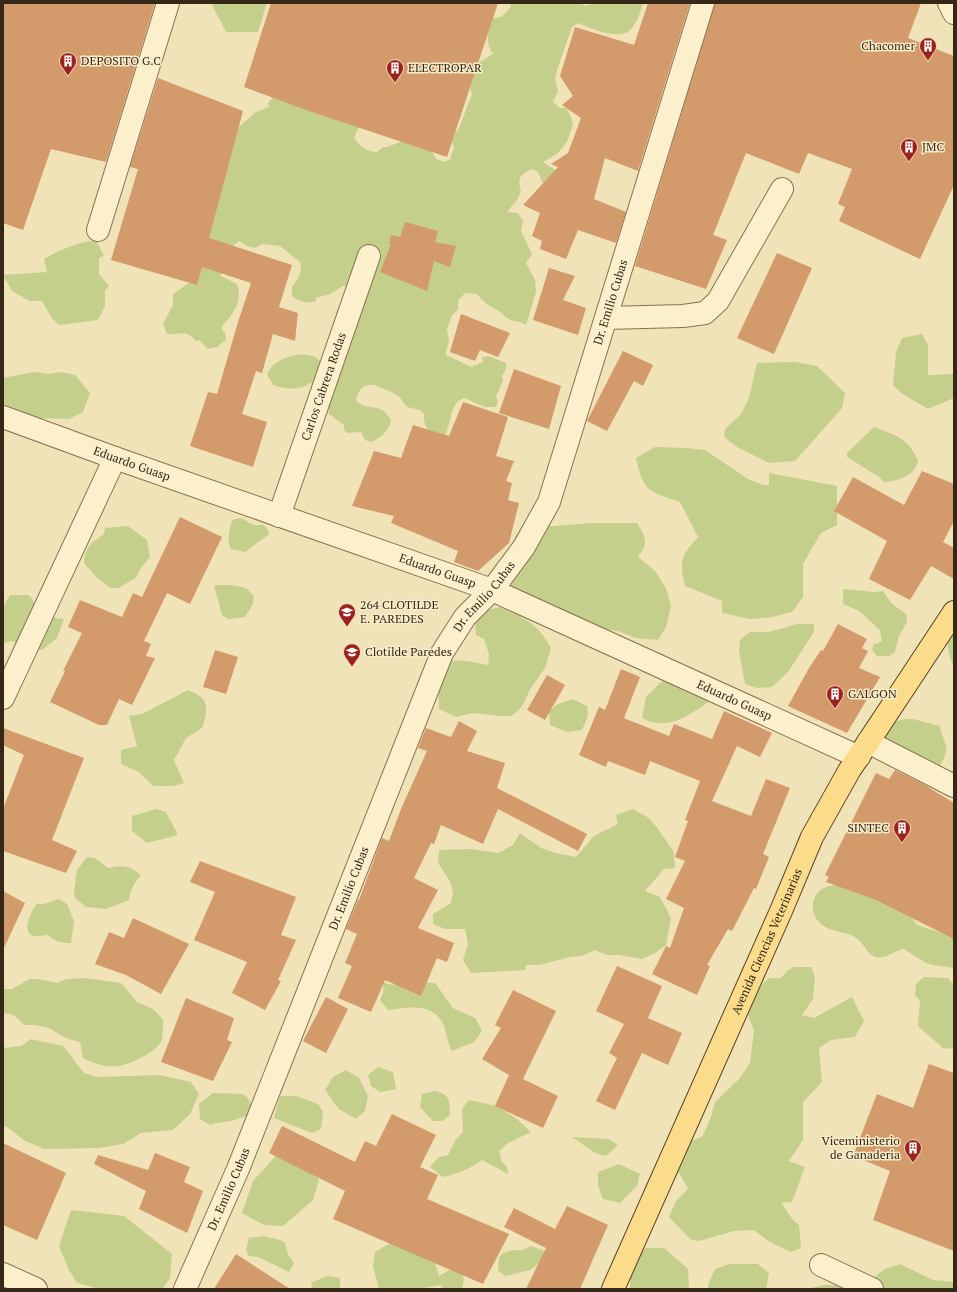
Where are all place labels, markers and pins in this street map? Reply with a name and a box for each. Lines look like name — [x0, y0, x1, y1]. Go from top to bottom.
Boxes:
building icon: Chacomer — [918, 36, 938, 61]
place label: Chacomer — [861, 38, 915, 53]
building icon: DEPOSITO G.C — [58, 51, 78, 76]
place label: DEPOSITO G.C — [81, 53, 161, 68]
building icon: ELECTROPAR — [385, 58, 405, 83]
place label: ELECTROPAR — [408, 60, 482, 75]
building icon: JMC — [899, 137, 919, 162]
place label: JMC — [922, 139, 944, 154]
place label: 264 CLOTILDE E. PAREDES — [360, 597, 438, 626]
school or university icon: 264 CLOTILDE E. PAREDES — [337, 602, 357, 627]
school or university icon: Clotilde Paredes — [342, 642, 362, 667]
place label: Clotilde Paredes — [365, 644, 452, 659]
building icon: GALGON — [825, 684, 845, 709]
place label: GALGON — [848, 686, 897, 701]
building icon: SINTEC — [892, 818, 912, 843]
place label: SINTEC — [847, 820, 889, 835]
place label: Viceministerio de Ganaderia — [822, 1133, 900, 1162]
building icon: Viceministerio de Ganaderia — [903, 1138, 923, 1163]

